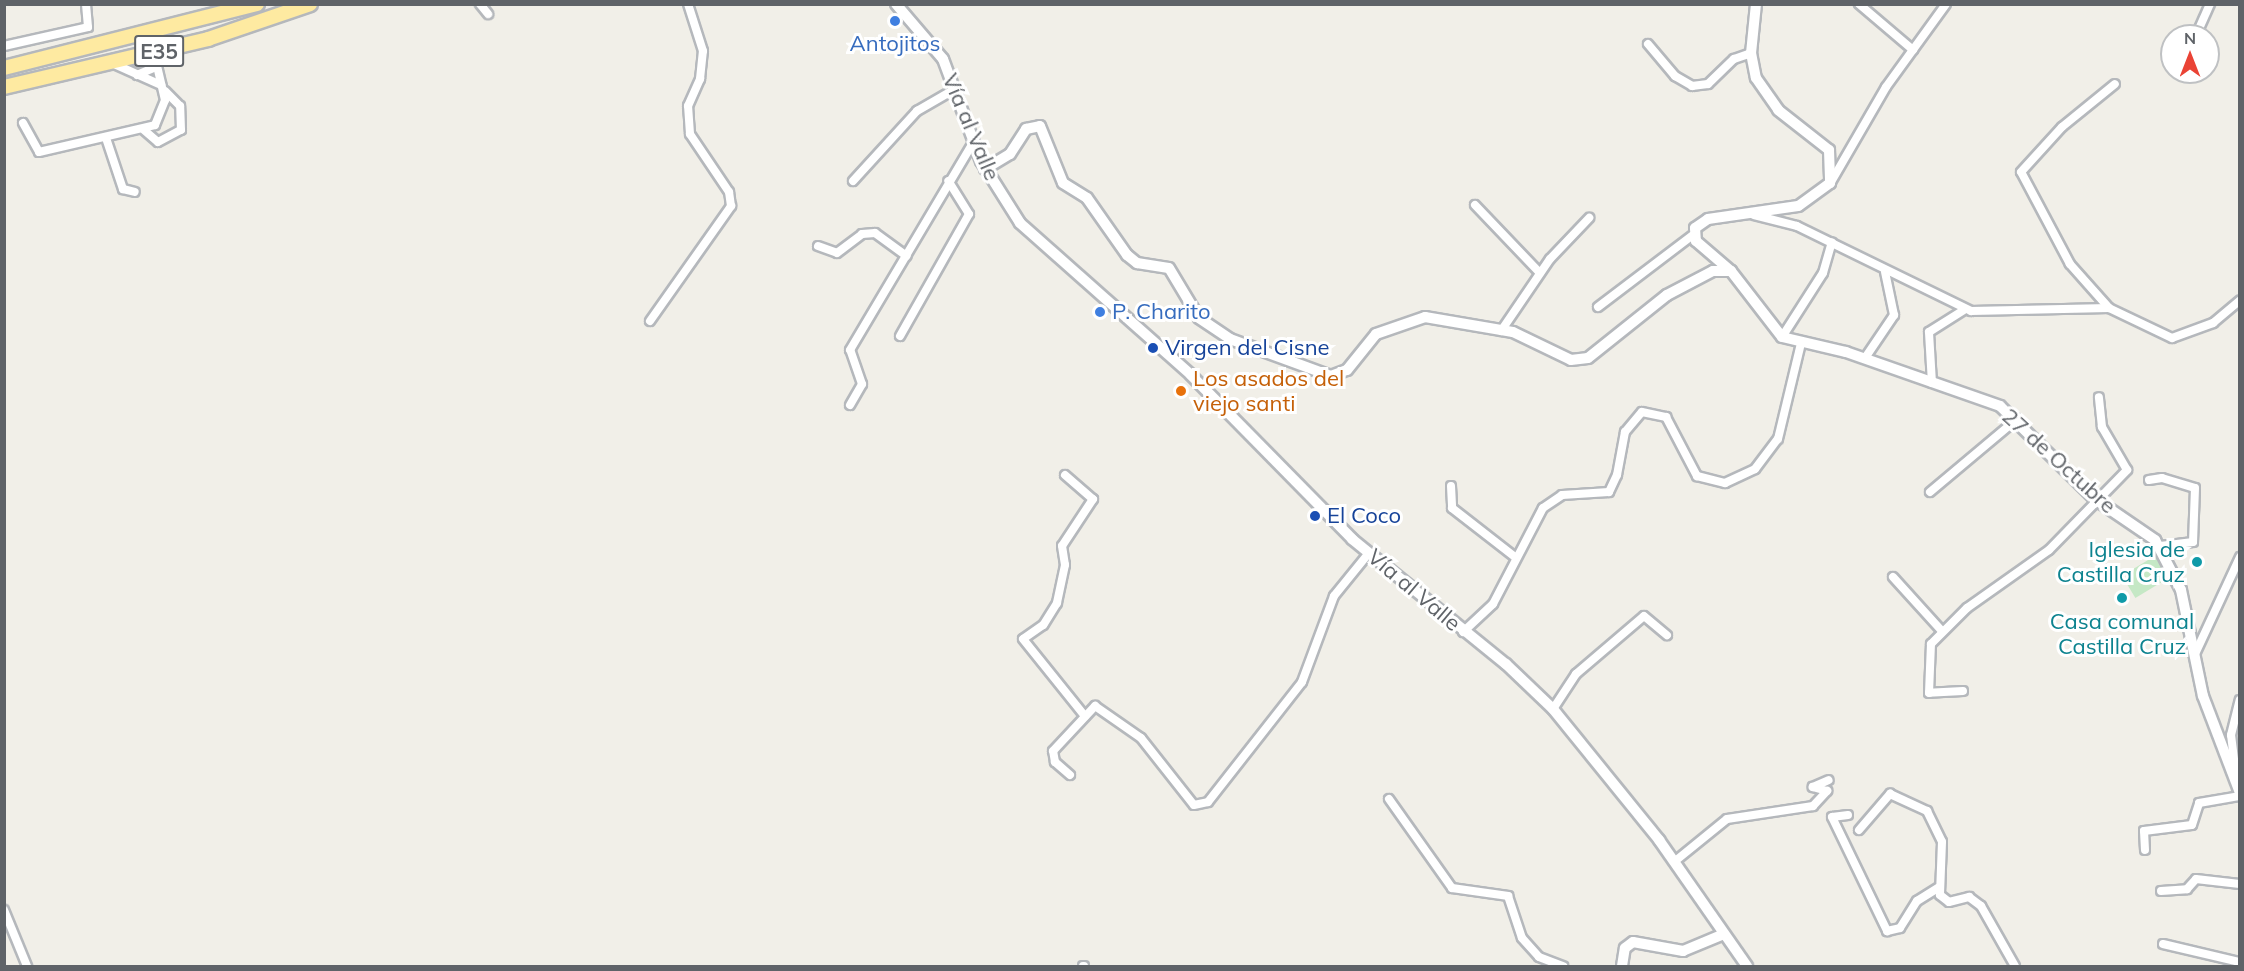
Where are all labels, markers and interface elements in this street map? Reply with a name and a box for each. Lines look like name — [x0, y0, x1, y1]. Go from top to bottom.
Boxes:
marker: Antojitos — [888, 14, 902, 28]
north arrow — [2160, 24, 2220, 84]
text: N — [2184, 28, 2196, 48]
place label: Antojitos — [850, 31, 940, 57]
road number: E35 — [134, 33, 184, 69]
street label: Vía al Valle — [937, 70, 1005, 184]
place label: P. Charito — [1112, 299, 1210, 325]
marker: P. Charito — [1093, 305, 1107, 319]
place label: Virgen del Cisne — [1165, 335, 1330, 361]
marker: Virgen del Cisne — [1146, 341, 1160, 355]
place label: Los asados del viejo santi — [1193, 365, 1344, 416]
marker: Los asados del viejo santi — [1174, 384, 1188, 398]
street label: 27 de Octubre — [1997, 403, 2121, 519]
place label: El Coco — [1327, 503, 1401, 529]
marker: El Coco — [1308, 509, 1322, 523]
place label: Iglesia de Castilla Cruz — [2057, 536, 2185, 588]
street label: Vía al Valle — [1362, 543, 1466, 637]
marker: Iglesia de Castilla Cruz — [2190, 555, 2204, 569]
marker: Casa comunal Castilla Cruz — [2115, 591, 2129, 605]
place label: Casa comunal Castilla Cruz — [2050, 608, 2194, 660]

